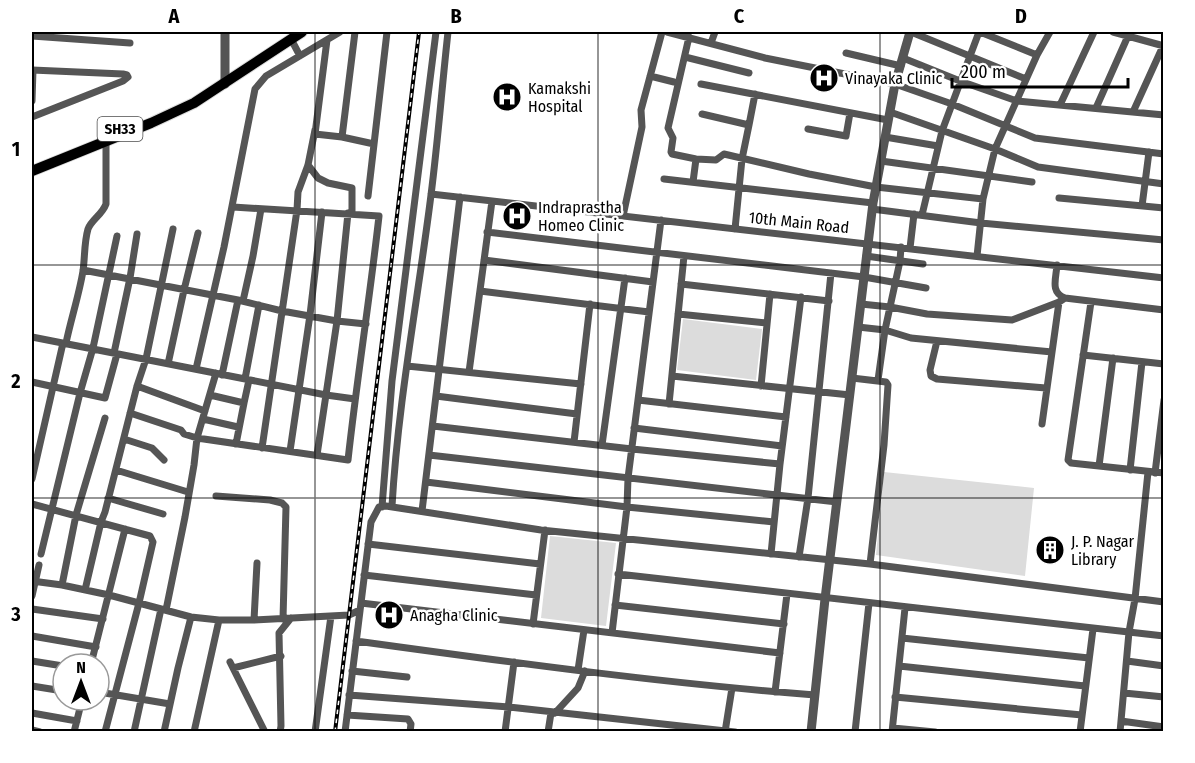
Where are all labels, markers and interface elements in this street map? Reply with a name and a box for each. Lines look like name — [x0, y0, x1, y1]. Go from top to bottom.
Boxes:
text: A — [168, 4, 181, 28]
text: B — [450, 4, 462, 28]
text: C — [734, 4, 745, 28]
text: D — [1015, 4, 1027, 28]
scale bar — [952, 51, 1128, 89]
text: 200 m — [961, 61, 1006, 83]
hospital icon: Vinayaka Clinic — [808, 62, 840, 94]
place label: Vinayaka Clinic — [845, 69, 942, 88]
place label: Kamakshi Hospital — [528, 79, 591, 116]
hospital icon: Kamakshi Hospital — [491, 81, 523, 113]
road number: SH33 — [98, 117, 142, 141]
text: 1 — [12, 137, 20, 161]
place label: Indraprastha Homeo Clinic — [538, 198, 624, 235]
hospital icon: Indraprastha Homeo Clinic — [501, 200, 533, 232]
street label: 10th Main Road — [748, 208, 850, 237]
text: 2 — [10, 369, 21, 393]
place label: J. P. Nagar Library — [1071, 532, 1135, 569]
building icon: J. P. Nagar Library — [1034, 534, 1066, 566]
hospital icon: Anagha Clinic — [373, 599, 405, 631]
text: 3 — [10, 602, 21, 626]
place label: Anagha Clinic — [410, 606, 498, 625]
north arrow — [51, 652, 111, 712]
text: N — [76, 658, 86, 677]

